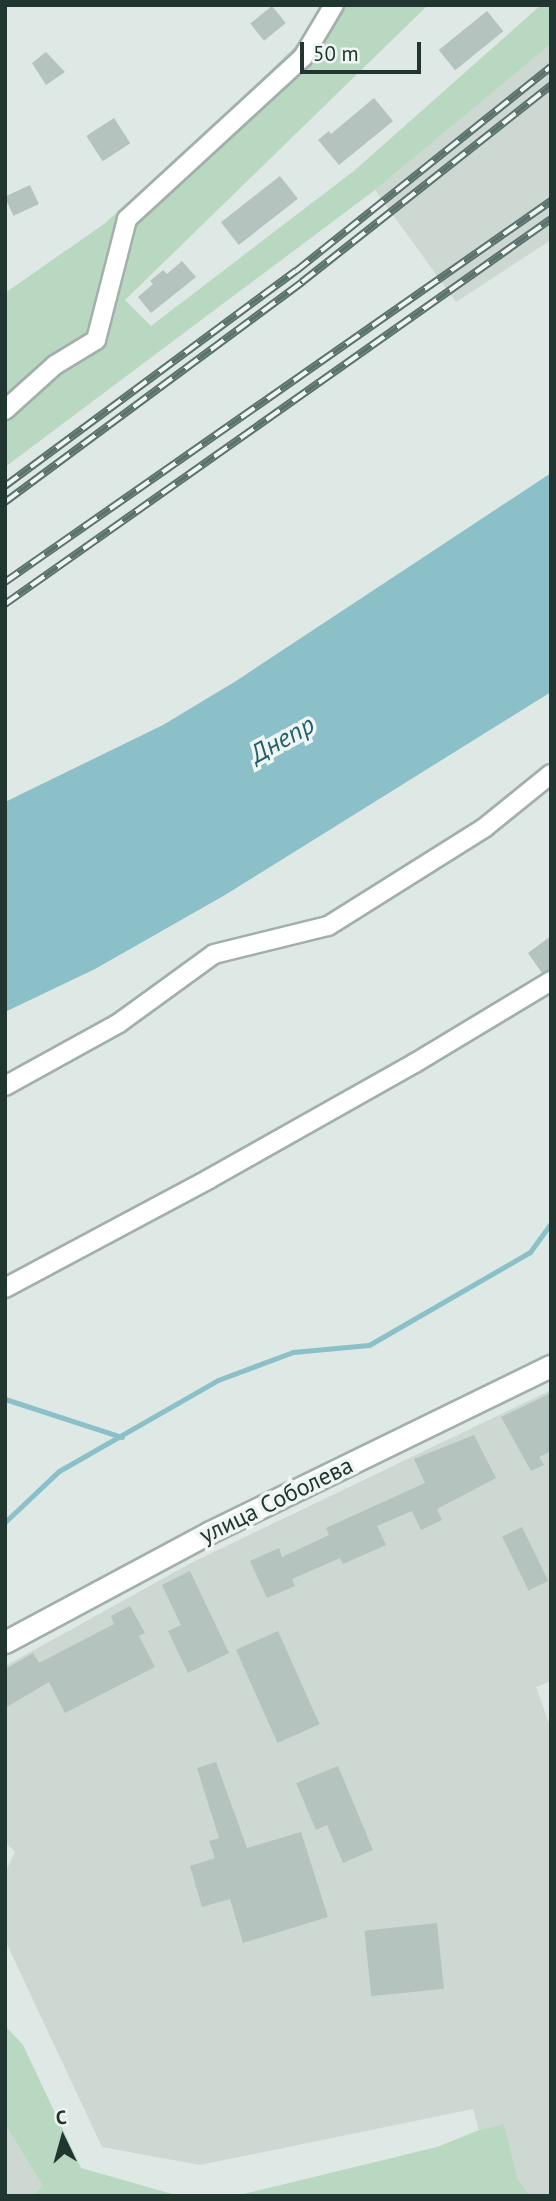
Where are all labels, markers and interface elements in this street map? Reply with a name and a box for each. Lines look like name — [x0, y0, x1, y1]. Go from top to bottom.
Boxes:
scale bar — [304, 28, 425, 72]
text: 50 m — [313, 40, 359, 67]
water label: Днепр — [244, 709, 320, 769]
street label: улица Соболева — [195, 1450, 357, 1550]
north arrow — [28, 2103, 98, 2173]
text: С — [55, 2105, 68, 2129]

